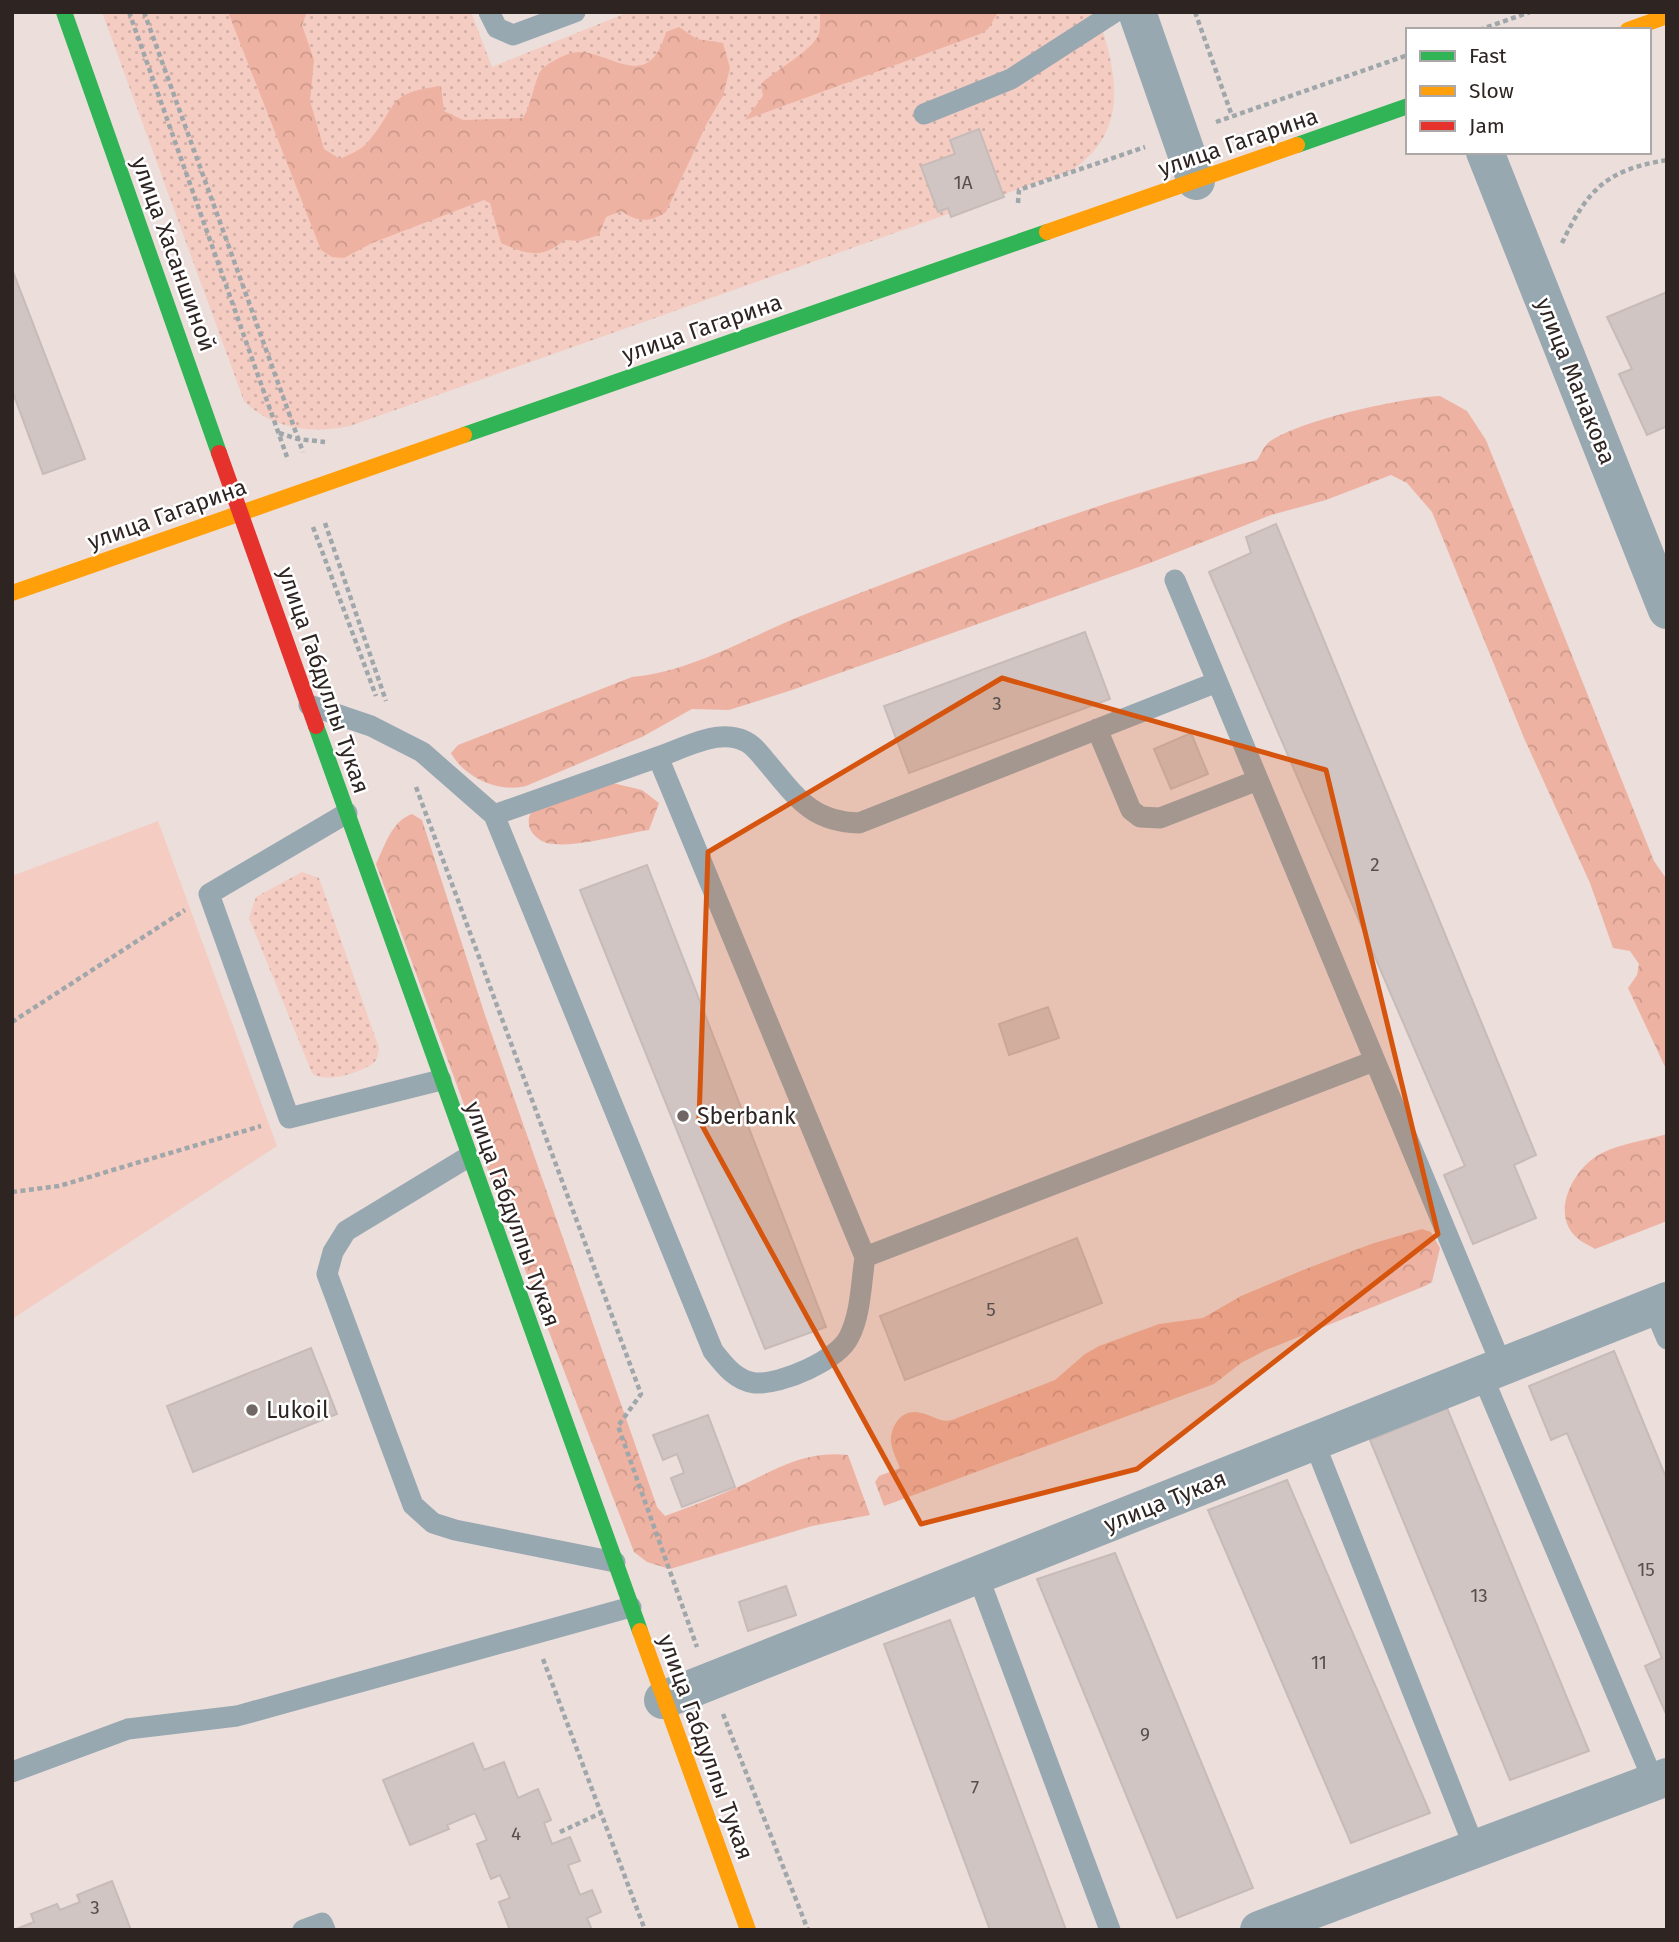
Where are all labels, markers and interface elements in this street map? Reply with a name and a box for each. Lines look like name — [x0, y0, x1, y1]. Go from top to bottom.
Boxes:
legend — [1406, 28, 1651, 154]
text: Fast — [1469, 43, 1507, 69]
text: Slow — [1469, 78, 1514, 104]
street label: улица Гагарина — [1154, 102, 1322, 182]
text: Jam — [1469, 113, 1505, 139]
street label: улица Хасаншиной — [126, 153, 222, 355]
house number: 1А — [953, 171, 973, 194]
street label: улица Гагарина — [618, 288, 786, 368]
street label: улица Манакова — [1530, 294, 1622, 468]
street label: улица Гагарина — [84, 472, 250, 556]
street label: улица Габдуллы Тукая — [272, 563, 376, 797]
house number: 3 — [992, 692, 1002, 715]
house number: 2 — [1370, 853, 1380, 876]
street label: улица Габдуллы Тукая — [459, 1098, 567, 1330]
place label: Sberbank — [697, 1102, 796, 1130]
marker: Sberbank — [675, 1108, 691, 1124]
house number: 5 — [986, 1298, 996, 1321]
place label: Lukoil — [266, 1396, 329, 1424]
marker: Lukoil — [244, 1402, 260, 1418]
street label: улица Тукая — [1100, 1464, 1230, 1538]
house number: 15 — [1637, 1558, 1655, 1581]
house number: 13 — [1470, 1584, 1488, 1607]
street label: улица Габдуллы Тукая — [652, 1631, 760, 1863]
house number: 11 — [1311, 1651, 1327, 1674]
house number: 9 — [1140, 1723, 1150, 1746]
house number: 7 — [971, 1776, 979, 1799]
house number: 4 — [511, 1822, 521, 1845]
house number: 3 — [90, 1896, 100, 1919]

